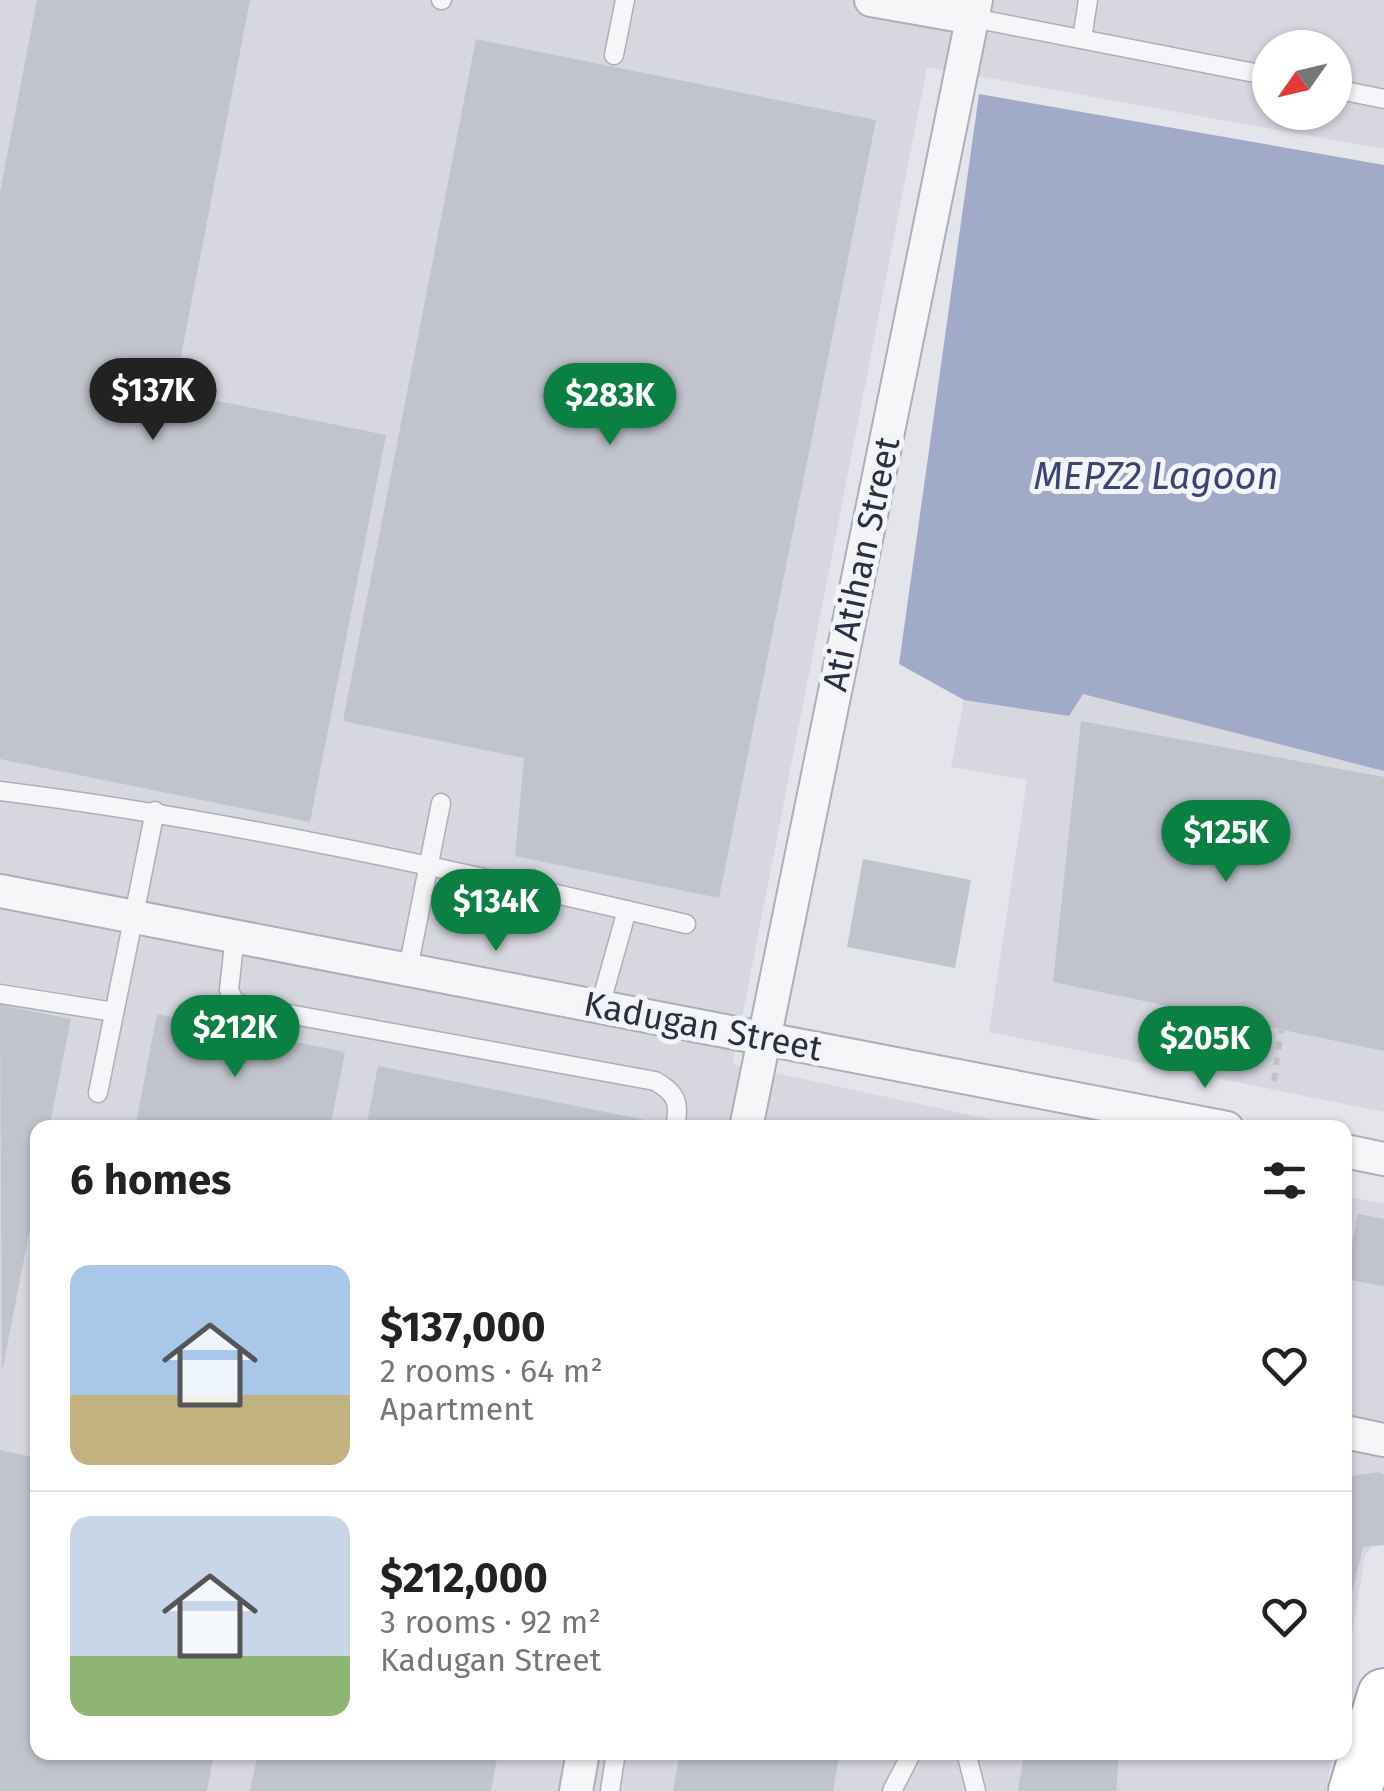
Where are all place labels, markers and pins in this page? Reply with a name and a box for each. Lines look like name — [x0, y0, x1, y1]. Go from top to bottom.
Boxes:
pin: $137K — [83, 358, 223, 443]
pin: $283K — [540, 363, 680, 448]
pin: $125K — [1156, 800, 1296, 885]
pin: $134K — [426, 869, 566, 954]
pin: $212K — [165, 995, 305, 1080]
pin: $205K — [1135, 1006, 1275, 1091]

